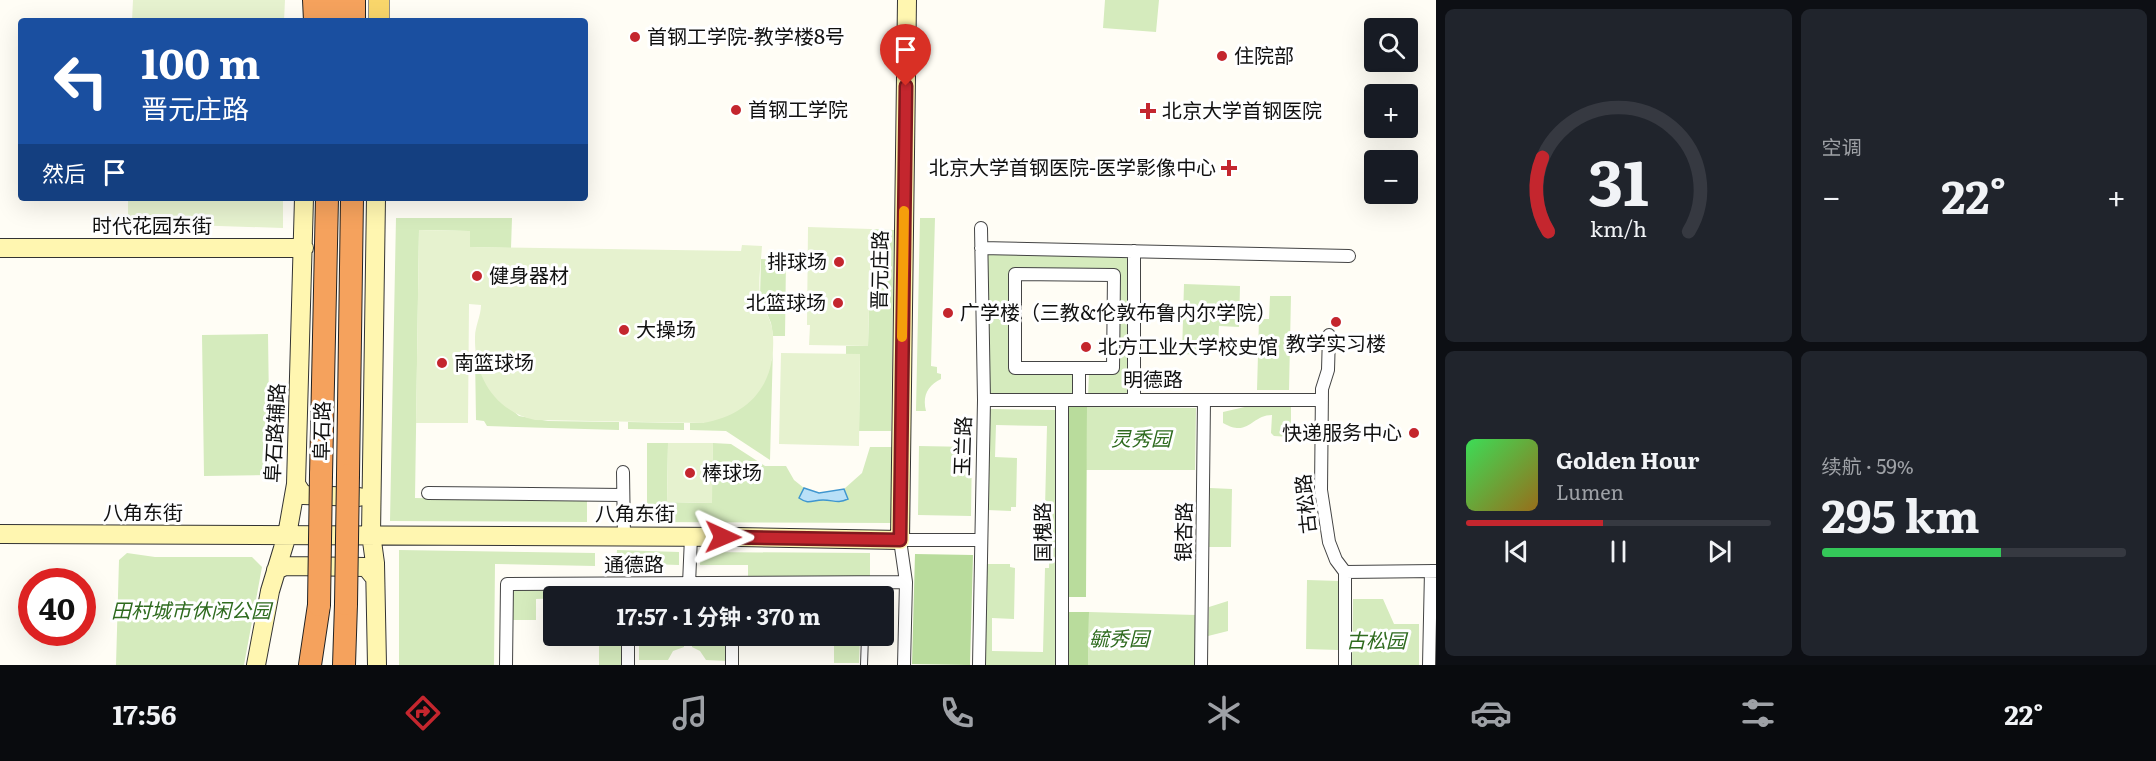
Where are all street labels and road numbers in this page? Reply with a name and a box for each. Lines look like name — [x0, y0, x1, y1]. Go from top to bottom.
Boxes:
street label: 时代花园东街 — [92, 209, 212, 239]
street label: 晋元庄路 — [862, 230, 894, 310]
street label: 明德路 — [1123, 363, 1183, 393]
street label: 阜石路辅路 — [255, 382, 291, 484]
street label: 阜石路 — [304, 401, 336, 461]
street label: 玉兰路 — [945, 415, 977, 476]
street label: 古松路 — [1286, 473, 1322, 536]
street label: 八角东街 — [103, 496, 183, 526]
street label: 八角东街 — [595, 497, 675, 527]
street label: 国槐路 — [1026, 502, 1056, 562]
street label: 银杏路 — [1166, 502, 1198, 562]
street label: 通德路 — [604, 548, 664, 578]

